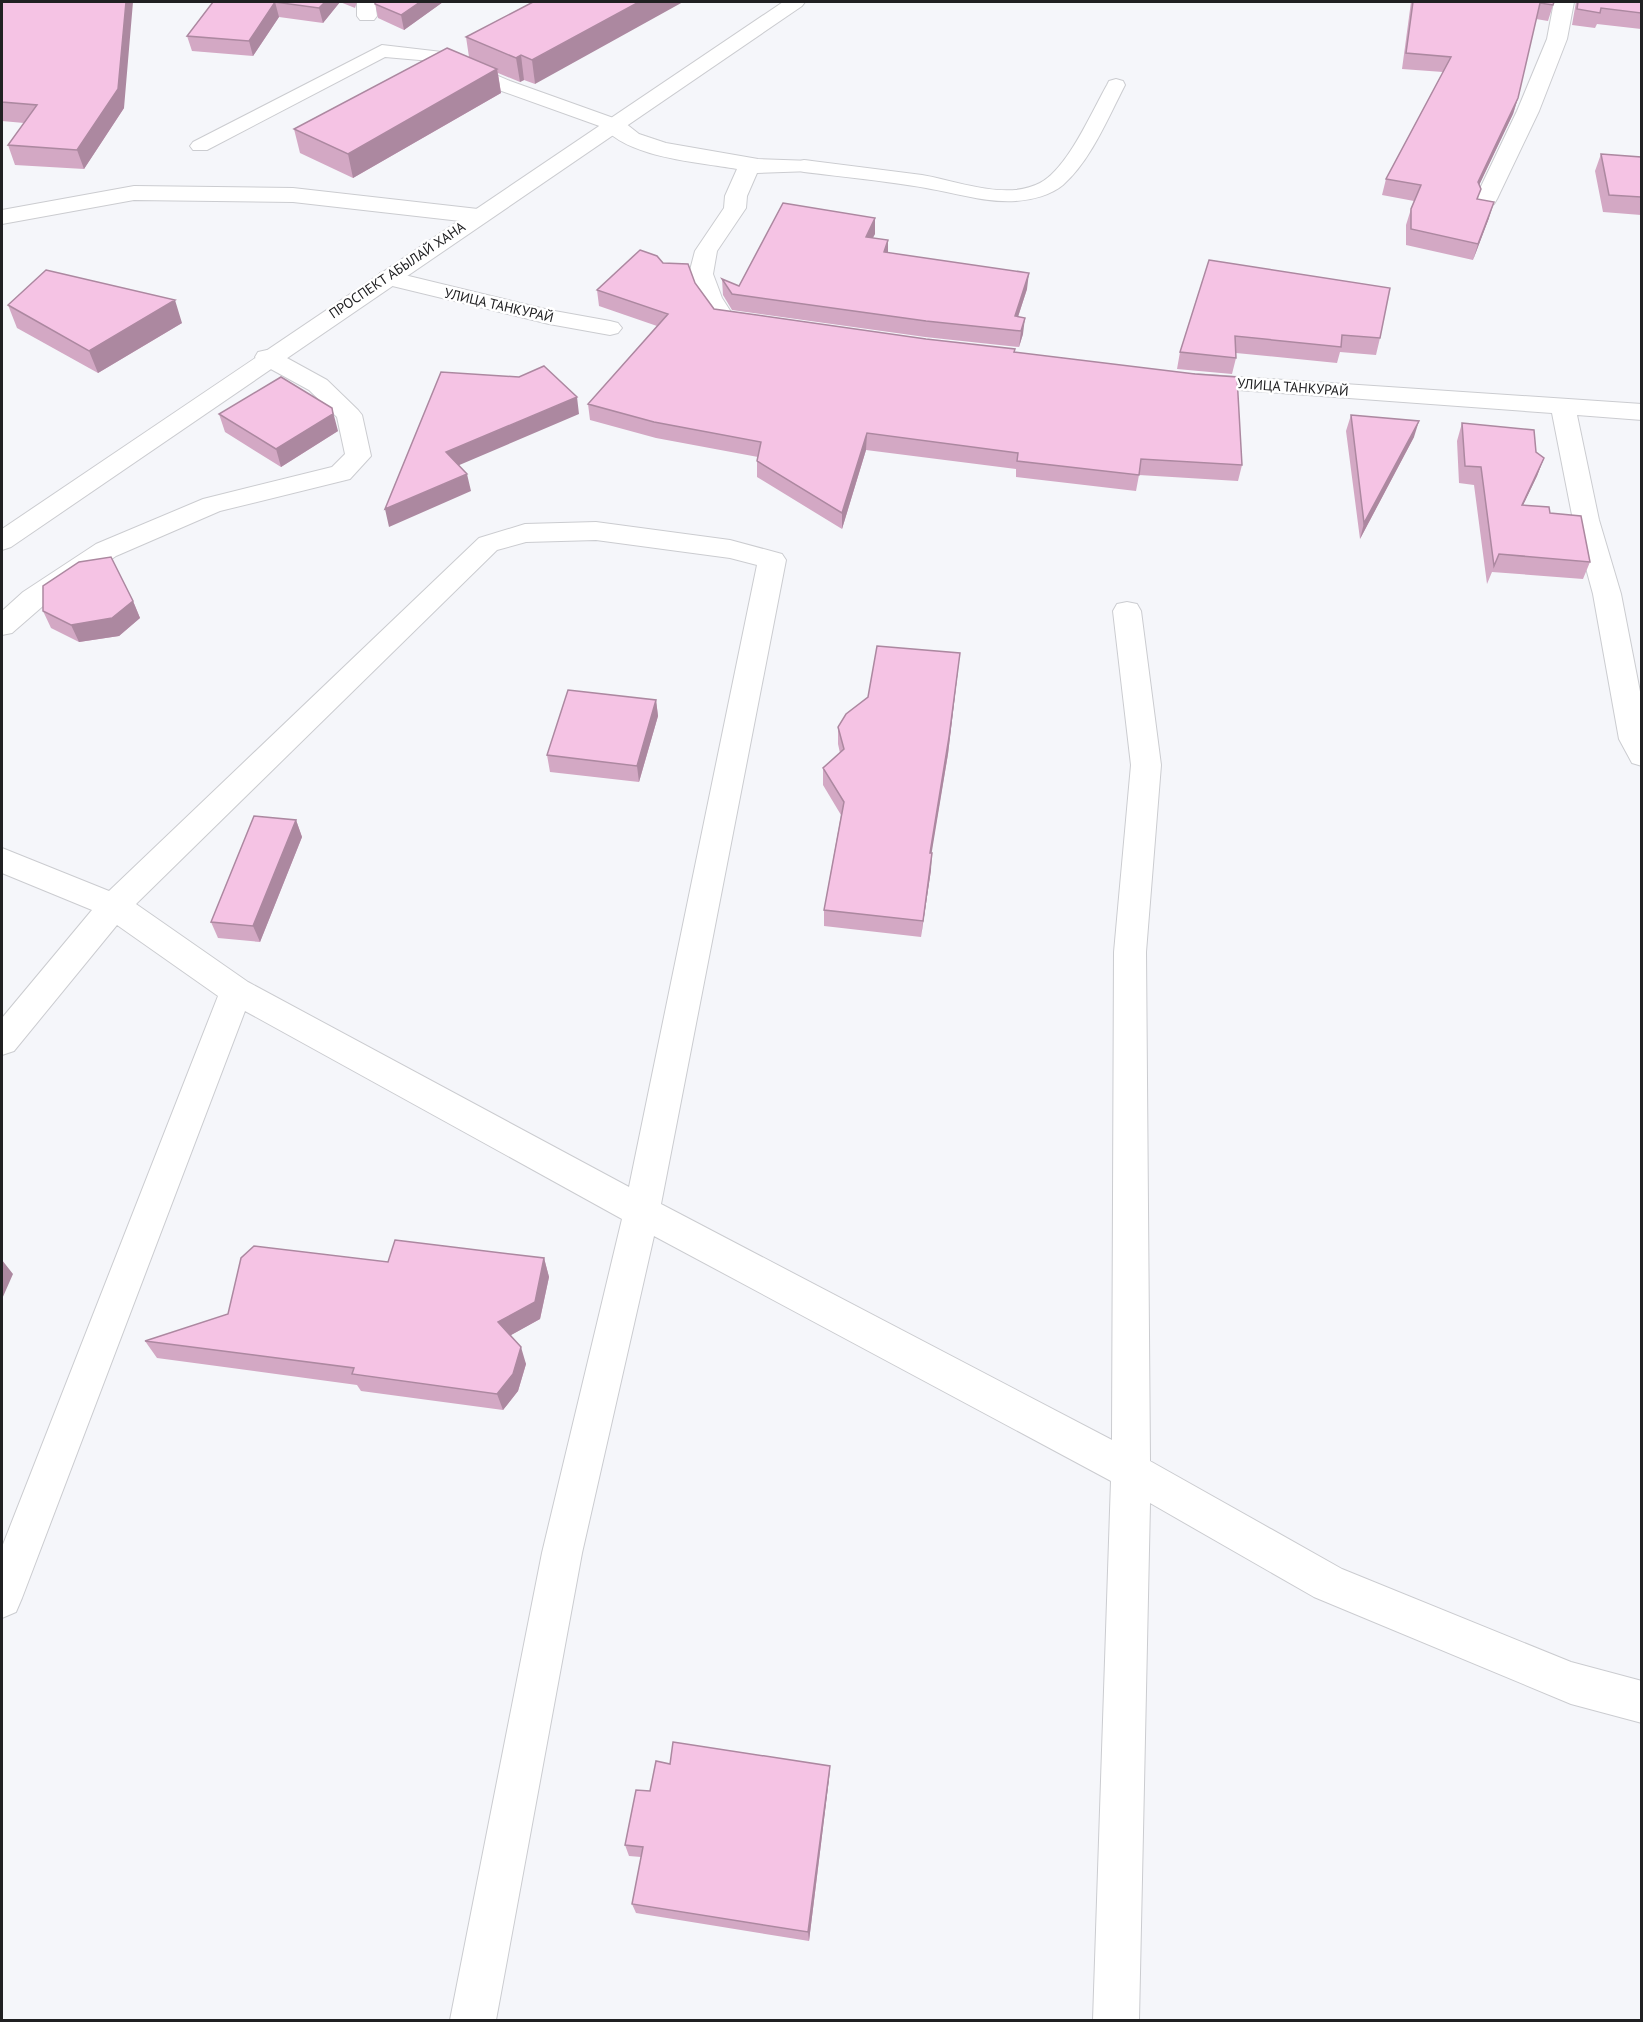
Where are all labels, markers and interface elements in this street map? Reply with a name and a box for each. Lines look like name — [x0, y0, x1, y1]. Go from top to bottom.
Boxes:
street label: ПРОСПЕКТ АБЫЛАЙ ХАНА — [325, 217, 469, 322]
street label: УЛИЦА ТАНКУРАЙ — [443, 284, 555, 326]
street label: УЛИЦА ТАНКУРАЙ — [1237, 374, 1349, 400]

